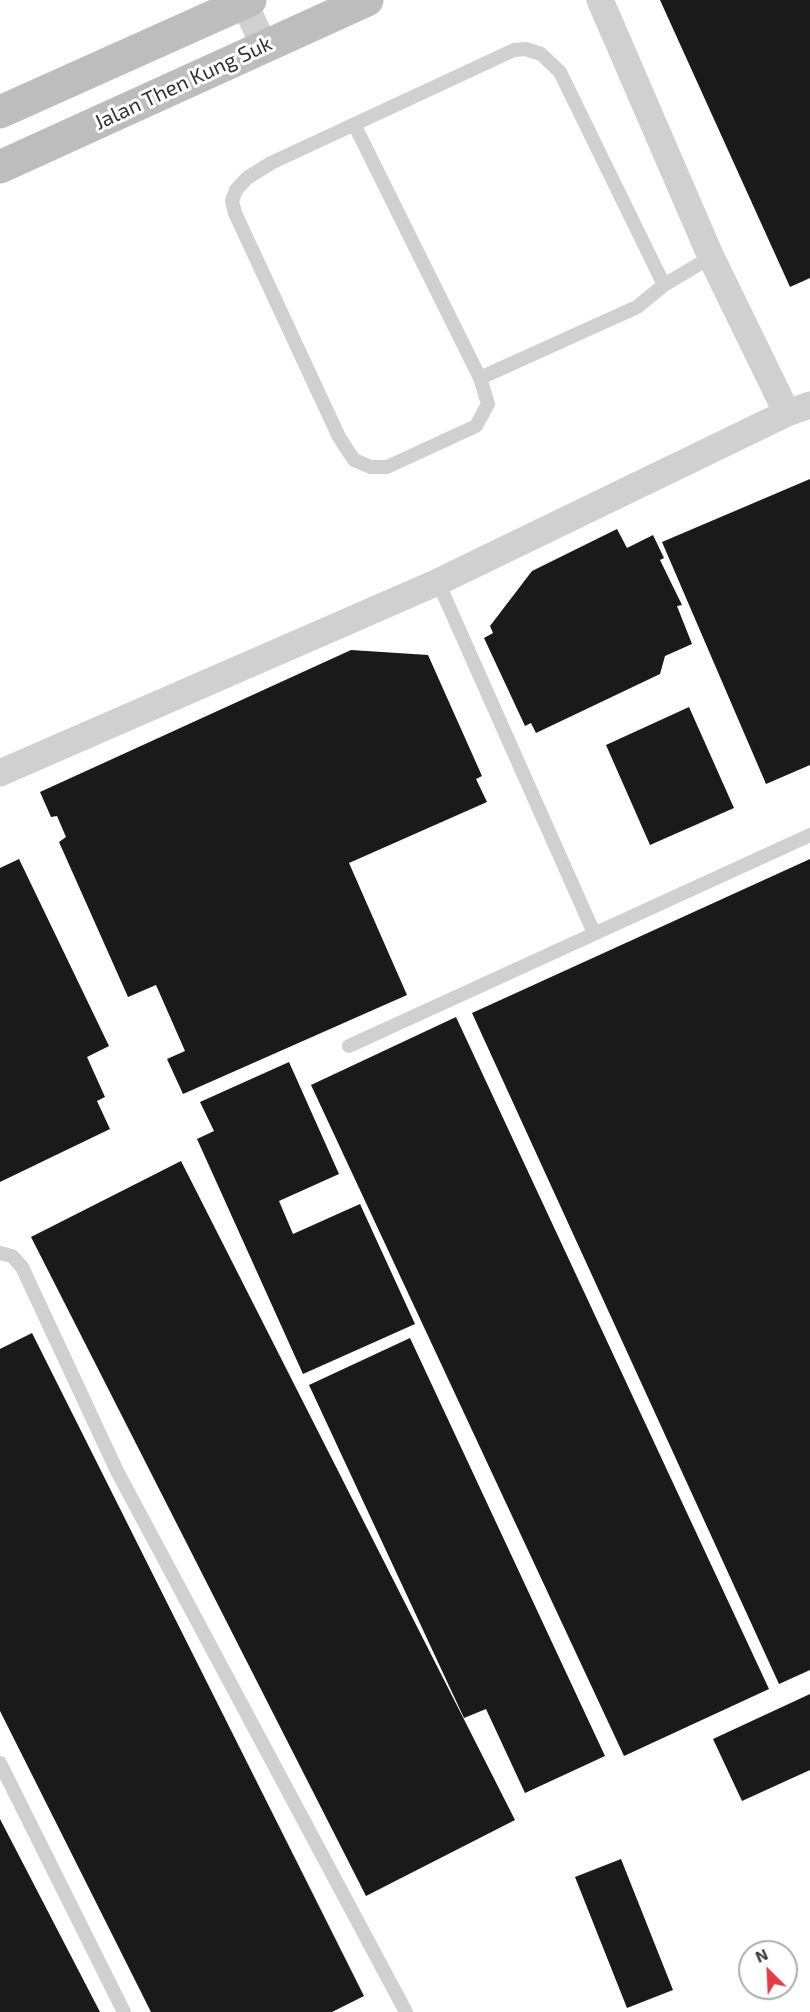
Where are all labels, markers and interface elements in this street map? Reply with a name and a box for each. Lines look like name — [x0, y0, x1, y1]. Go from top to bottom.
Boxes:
street label: Jalan Then Kung Suk — [90, 31, 276, 135]
north arrow — [738, 1940, 798, 2000]
text: N — [752, 1944, 770, 1966]

